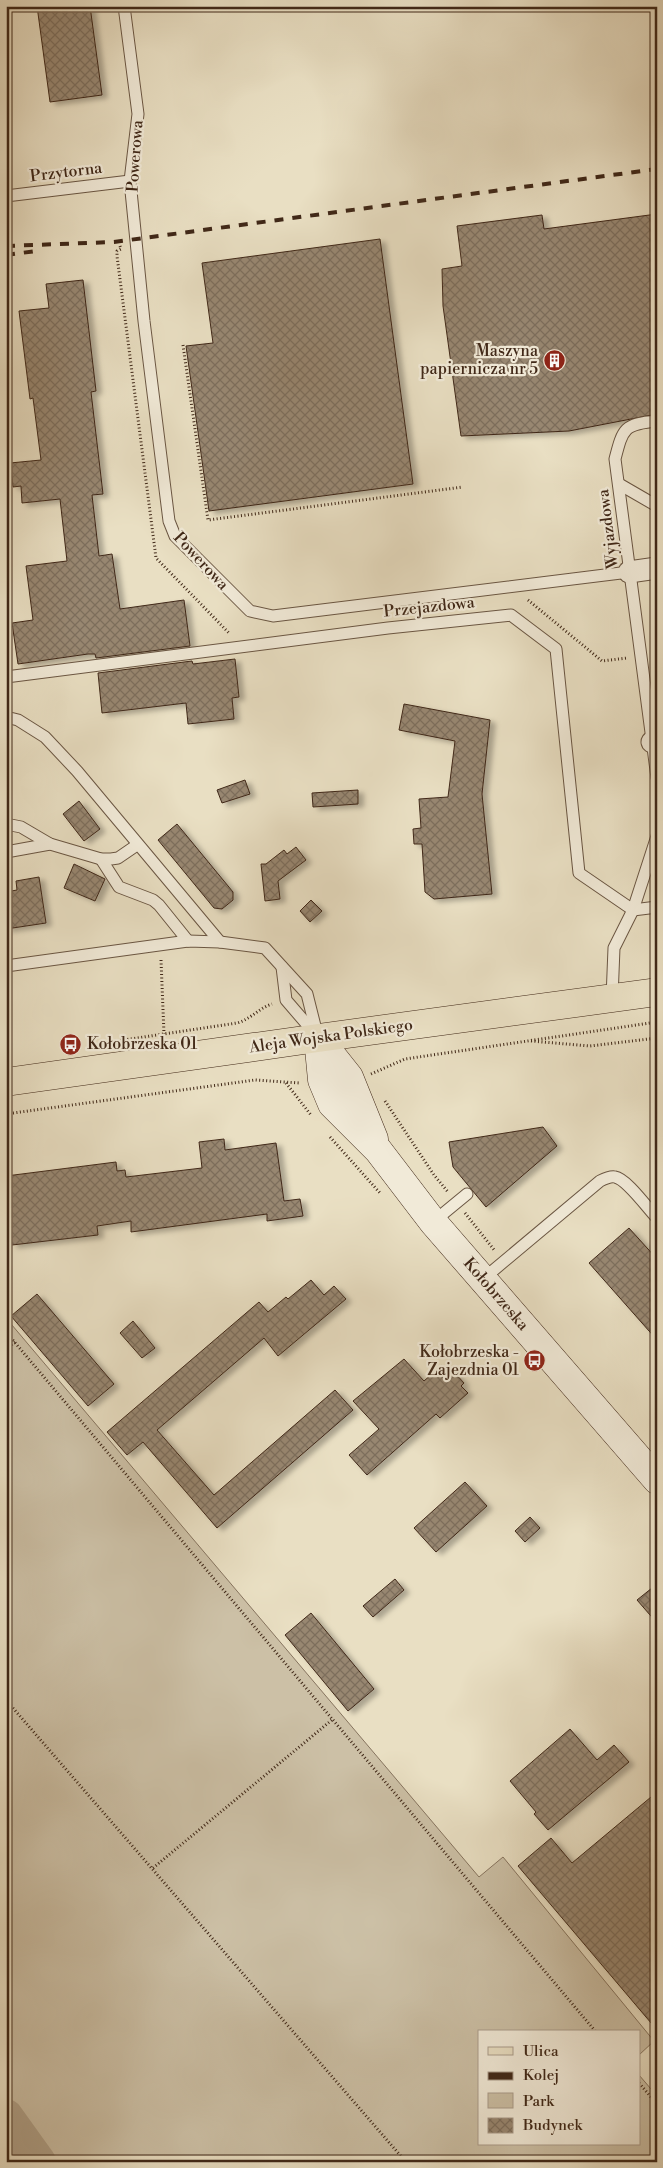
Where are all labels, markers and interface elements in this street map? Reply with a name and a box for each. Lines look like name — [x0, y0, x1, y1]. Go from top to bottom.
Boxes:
street label: Powerowa — [123, 118, 148, 193]
street label: Przytorna — [29, 158, 104, 186]
place label: Maszyna papiernicza nr 5 — [420, 341, 539, 379]
building icon: Maszyna papiernicza nr 5 — [542, 348, 566, 372]
street label: Wyjazdowa — [593, 487, 623, 571]
street label: Powerowa — [169, 528, 234, 595]
street label: Przejazdowa — [382, 592, 477, 622]
street label: Aleja Wojska Polskiego — [247, 1015, 414, 1058]
bus stop icon: Kołobrzeska 01 — [59, 1032, 83, 1056]
place label: Kołobrzeska 01 — [87, 1034, 197, 1054]
street label: Kołobrzeska — [459, 1253, 534, 1335]
place label: Kołobrzeska - Zajezdnia 01 — [419, 1342, 519, 1380]
bus stop icon: Kołobrzeska - Zajezdnia 01 — [523, 1349, 547, 1373]
legend — [478, 2030, 640, 2146]
text: Ulica — [523, 2042, 559, 2061]
text: Kolej — [523, 2066, 559, 2085]
text: Park — [523, 2092, 555, 2111]
text: Budynek — [522, 2116, 584, 2135]

